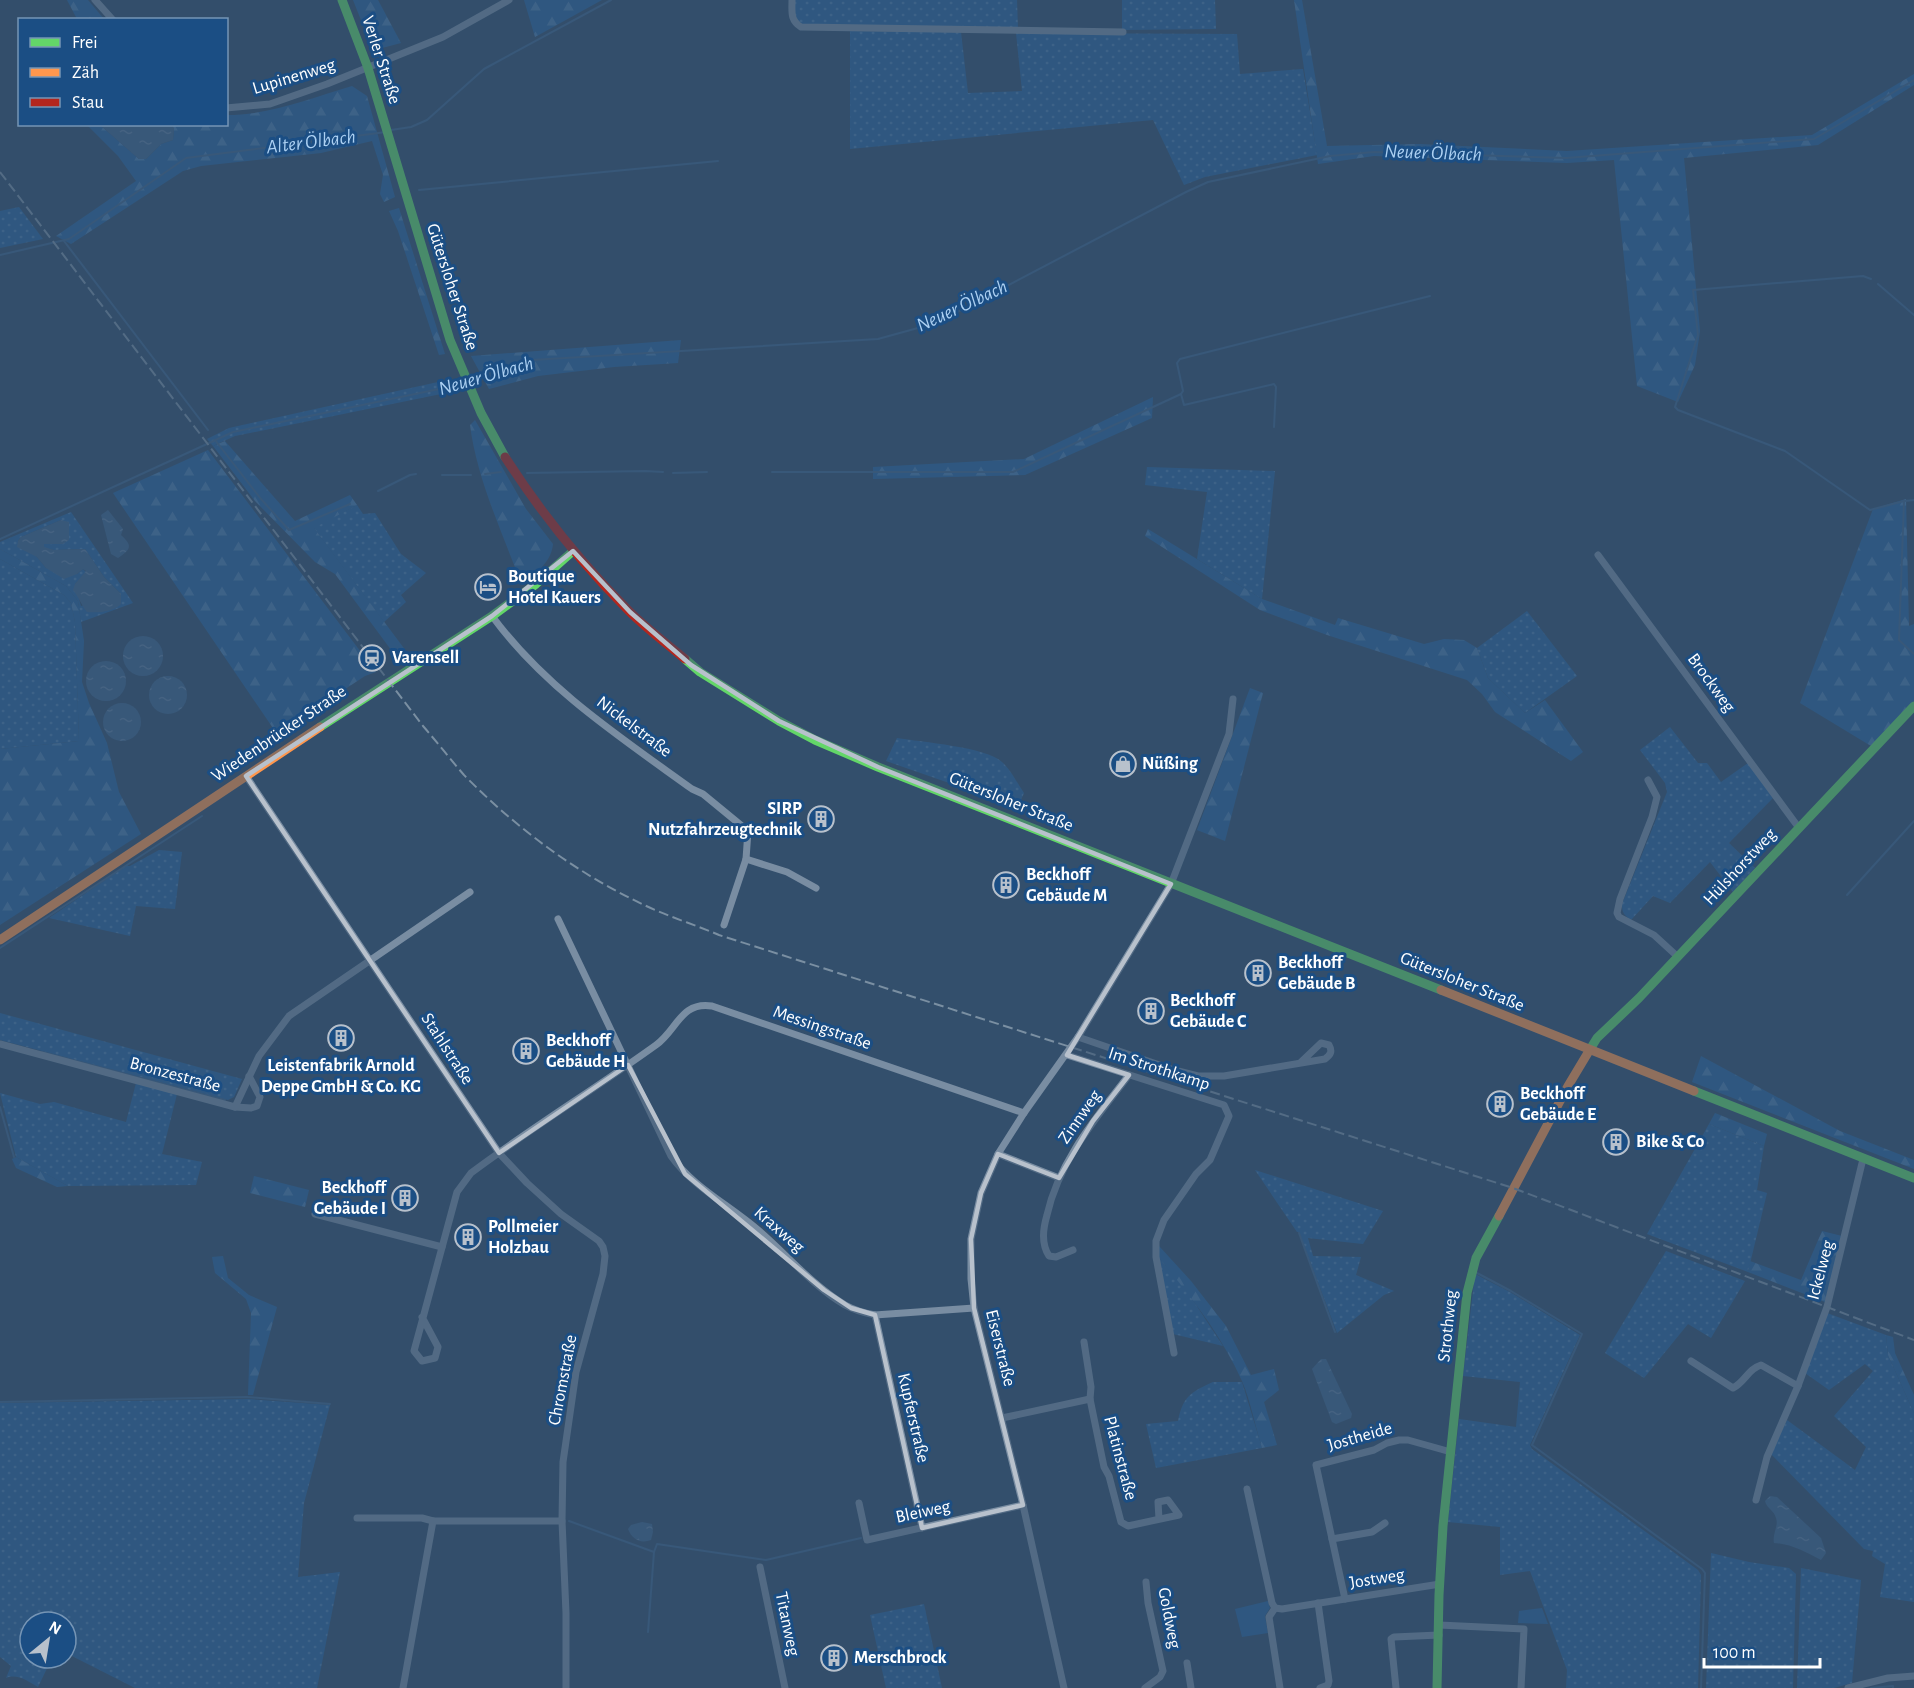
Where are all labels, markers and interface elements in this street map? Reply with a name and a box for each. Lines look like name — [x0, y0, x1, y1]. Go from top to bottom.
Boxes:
street label: Verler Straße — [358, 14, 404, 106]
legend — [18, 18, 228, 126]
text: Frei — [72, 34, 98, 52]
street label: Lupinenweg — [251, 56, 338, 98]
text: Zäh — [72, 64, 99, 82]
text: Stau — [72, 94, 104, 112]
water label: Alter Ölbach — [264, 127, 357, 158]
water label: Neuer Ölbach — [1384, 141, 1482, 165]
street label: Gütersloher Straße — [423, 221, 481, 353]
water label: Neuer Ölbach — [914, 276, 1010, 336]
water label: Neuer Ölbach — [436, 353, 536, 399]
place label: Boutique Hotel Kauers — [508, 568, 601, 607]
hotel icon: Boutique Hotel Kauers — [473, 572, 503, 602]
station icon: Varensell — [357, 643, 387, 673]
place label: Varensell — [392, 649, 459, 667]
street label: Brockweg — [1684, 650, 1738, 716]
street label: Wiedenbrücker Straße — [208, 682, 350, 786]
street label: Nickelstraße — [593, 693, 675, 761]
shop icon: Nüßing — [1108, 749, 1138, 779]
place label: Nüßing — [1142, 755, 1199, 773]
street label: Gütersloher Straße — [946, 769, 1076, 835]
place label: SIRP Nutzfahrzeugtechnik — [648, 800, 802, 839]
building icon: SIRP Nutzfahrzeugtechnik — [806, 804, 836, 834]
street label: Hülshorstweg — [1700, 825, 1780, 909]
place label: Beckhoff Gebäude M — [1026, 866, 1107, 905]
building icon: Beckhoff Gebäude M — [991, 870, 1021, 900]
street label: Gütersloher Straße — [1397, 949, 1527, 1015]
place label: Beckhoff Gebäude B — [1278, 954, 1355, 993]
building icon: Beckhoff Gebäude B — [1243, 958, 1273, 988]
place label: Beckhoff Gebäude C — [1170, 992, 1247, 1031]
building icon: Beckhoff Gebäude C — [1136, 996, 1166, 1026]
street label: Messingstraße — [771, 1003, 873, 1053]
street label: Stahlstraße — [417, 1010, 477, 1088]
building icon: Leistenfabrik Arnold Deppe GmbH & Co. KG — [326, 1023, 356, 1053]
place label: Beckhoff Gebäude H — [546, 1032, 626, 1071]
building icon: Beckhoff Gebäude H — [511, 1036, 541, 1066]
street label: Im Strothkamp — [1106, 1044, 1212, 1094]
street label: Bronzestraße — [128, 1054, 222, 1096]
place label: Leistenfabrik Arnold Deppe GmbH & Co. KG — [261, 1057, 421, 1096]
place label: Beckhoff Gebäude E — [1520, 1085, 1596, 1124]
street label: Zinnweg — [1055, 1087, 1105, 1147]
building icon: Beckhoff Gebäude E — [1485, 1089, 1515, 1119]
building icon: Bike & Co — [1601, 1127, 1631, 1157]
place label: Bike & Co — [1636, 1133, 1704, 1151]
place label: Beckhoff Gebäude I — [314, 1179, 388, 1218]
building icon: Beckhoff Gebäude I — [390, 1183, 420, 1213]
street label: Kraxweg — [750, 1203, 808, 1257]
place label: Pollmeier Holzbau — [488, 1218, 559, 1257]
building icon: Pollmeier Holzbau — [453, 1222, 483, 1252]
street label: Ickelweg — [1804, 1238, 1838, 1302]
street label: Strothweg — [1435, 1289, 1461, 1363]
street label: Eiserstraße — [982, 1308, 1018, 1388]
street label: Chromstraße — [545, 1333, 581, 1427]
street label: Kupferstraße — [894, 1371, 932, 1465]
street label: Platinstraße — [1100, 1414, 1140, 1502]
street label: Jostheide — [1326, 1419, 1394, 1455]
street label: Bleiweg — [894, 1497, 952, 1527]
street label: Jostweg — [1348, 1566, 1406, 1592]
street label: Goldweg — [1154, 1586, 1184, 1650]
street label: Titanweg — [771, 1590, 803, 1658]
north arrow — [18, 1610, 78, 1670]
text: N — [46, 1618, 64, 1638]
scale bar — [1704, 1631, 1820, 1669]
building icon: Merschbrock — [819, 1643, 849, 1673]
text: 100 m — [1713, 1644, 1756, 1662]
place label: Merschbrock — [854, 1649, 947, 1667]

